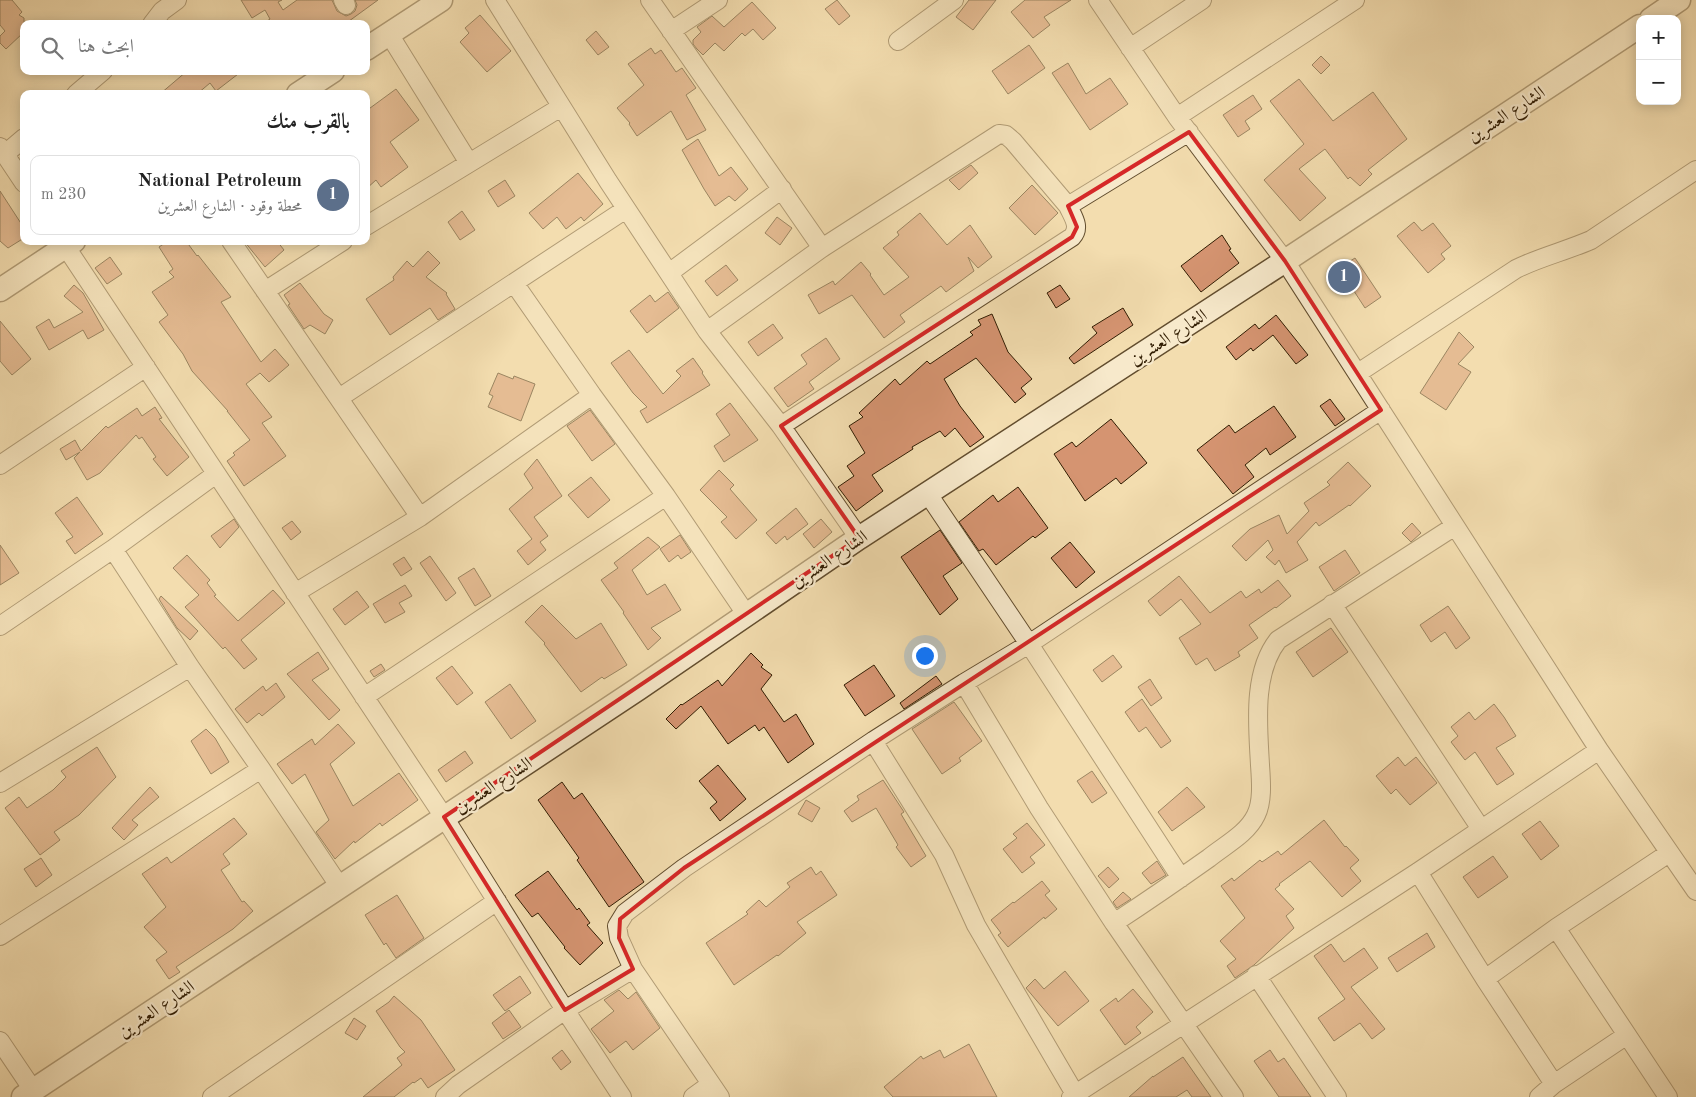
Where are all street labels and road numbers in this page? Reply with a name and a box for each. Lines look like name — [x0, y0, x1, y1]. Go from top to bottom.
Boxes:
street label: الشارع العشرين — [1465, 83, 1551, 151]
street label: الشارع العشرين — [1127, 306, 1213, 374]
street label: الشارع العشرين — [788, 528, 874, 596]
street label: الشارع العشرين — [452, 754, 538, 822]
street label: الشارع العشرين — [115, 978, 201, 1046]

